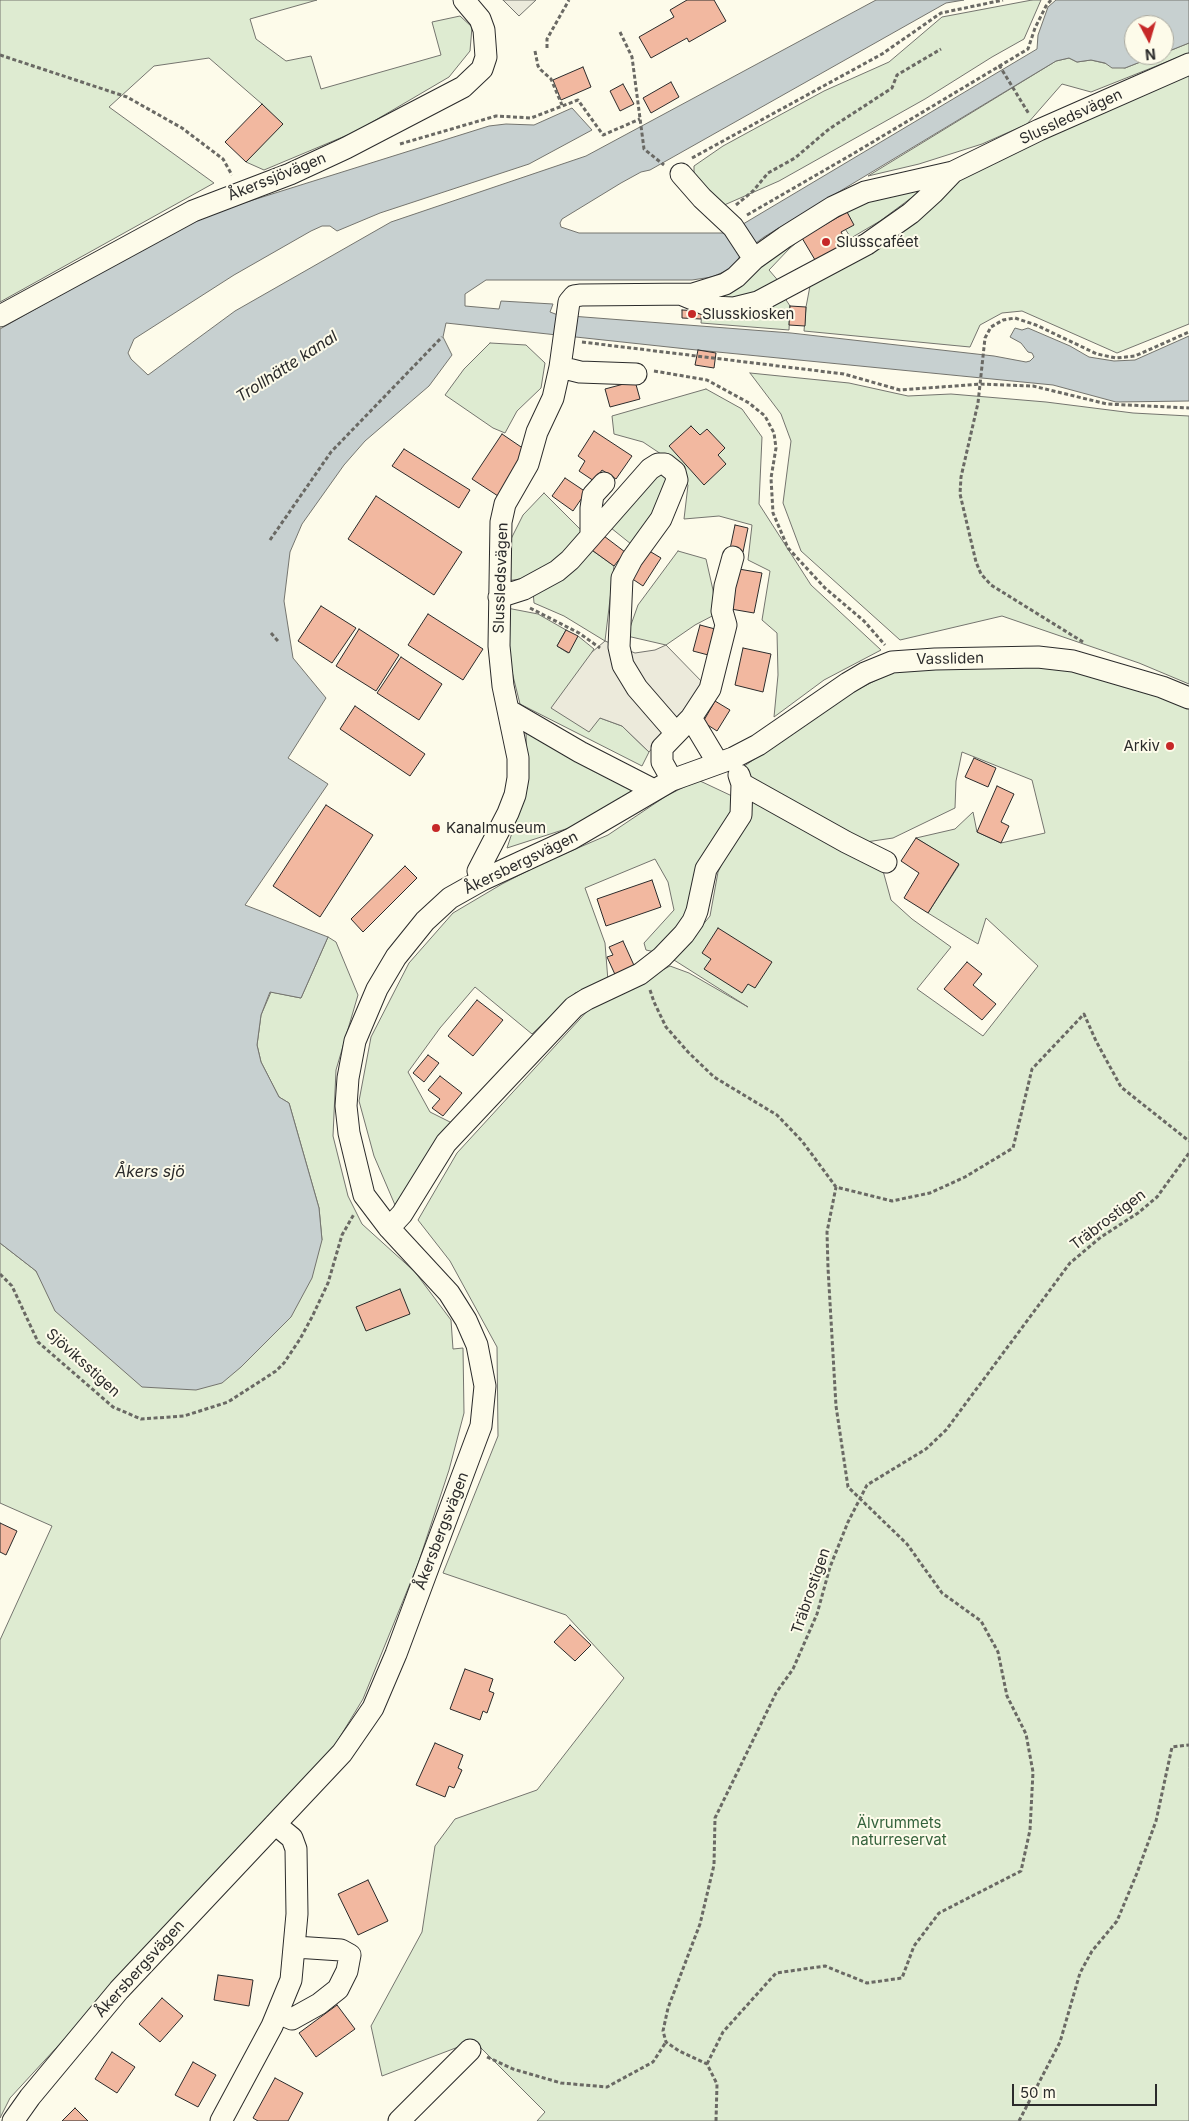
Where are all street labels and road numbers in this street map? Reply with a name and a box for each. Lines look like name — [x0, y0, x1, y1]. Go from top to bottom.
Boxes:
street label: Slussledsvägen — [1017, 85, 1125, 149]
street label: Åkerssjövägen — [225, 149, 329, 205]
street label: Slussledsvägen — [490, 522, 512, 634]
street label: Vassliden — [916, 649, 984, 669]
street label: Åkersbergsvägen — [461, 828, 581, 898]
street label: Träbrostigen — [1067, 1186, 1149, 1254]
street label: Sjöviksstigen — [42, 1325, 124, 1401]
street label: Åkersbergsvägen — [411, 1470, 473, 1592]
street label: Träbrostigen — [788, 1546, 834, 1636]
street label: Åkersbergsvägen — [92, 1917, 188, 2021]

